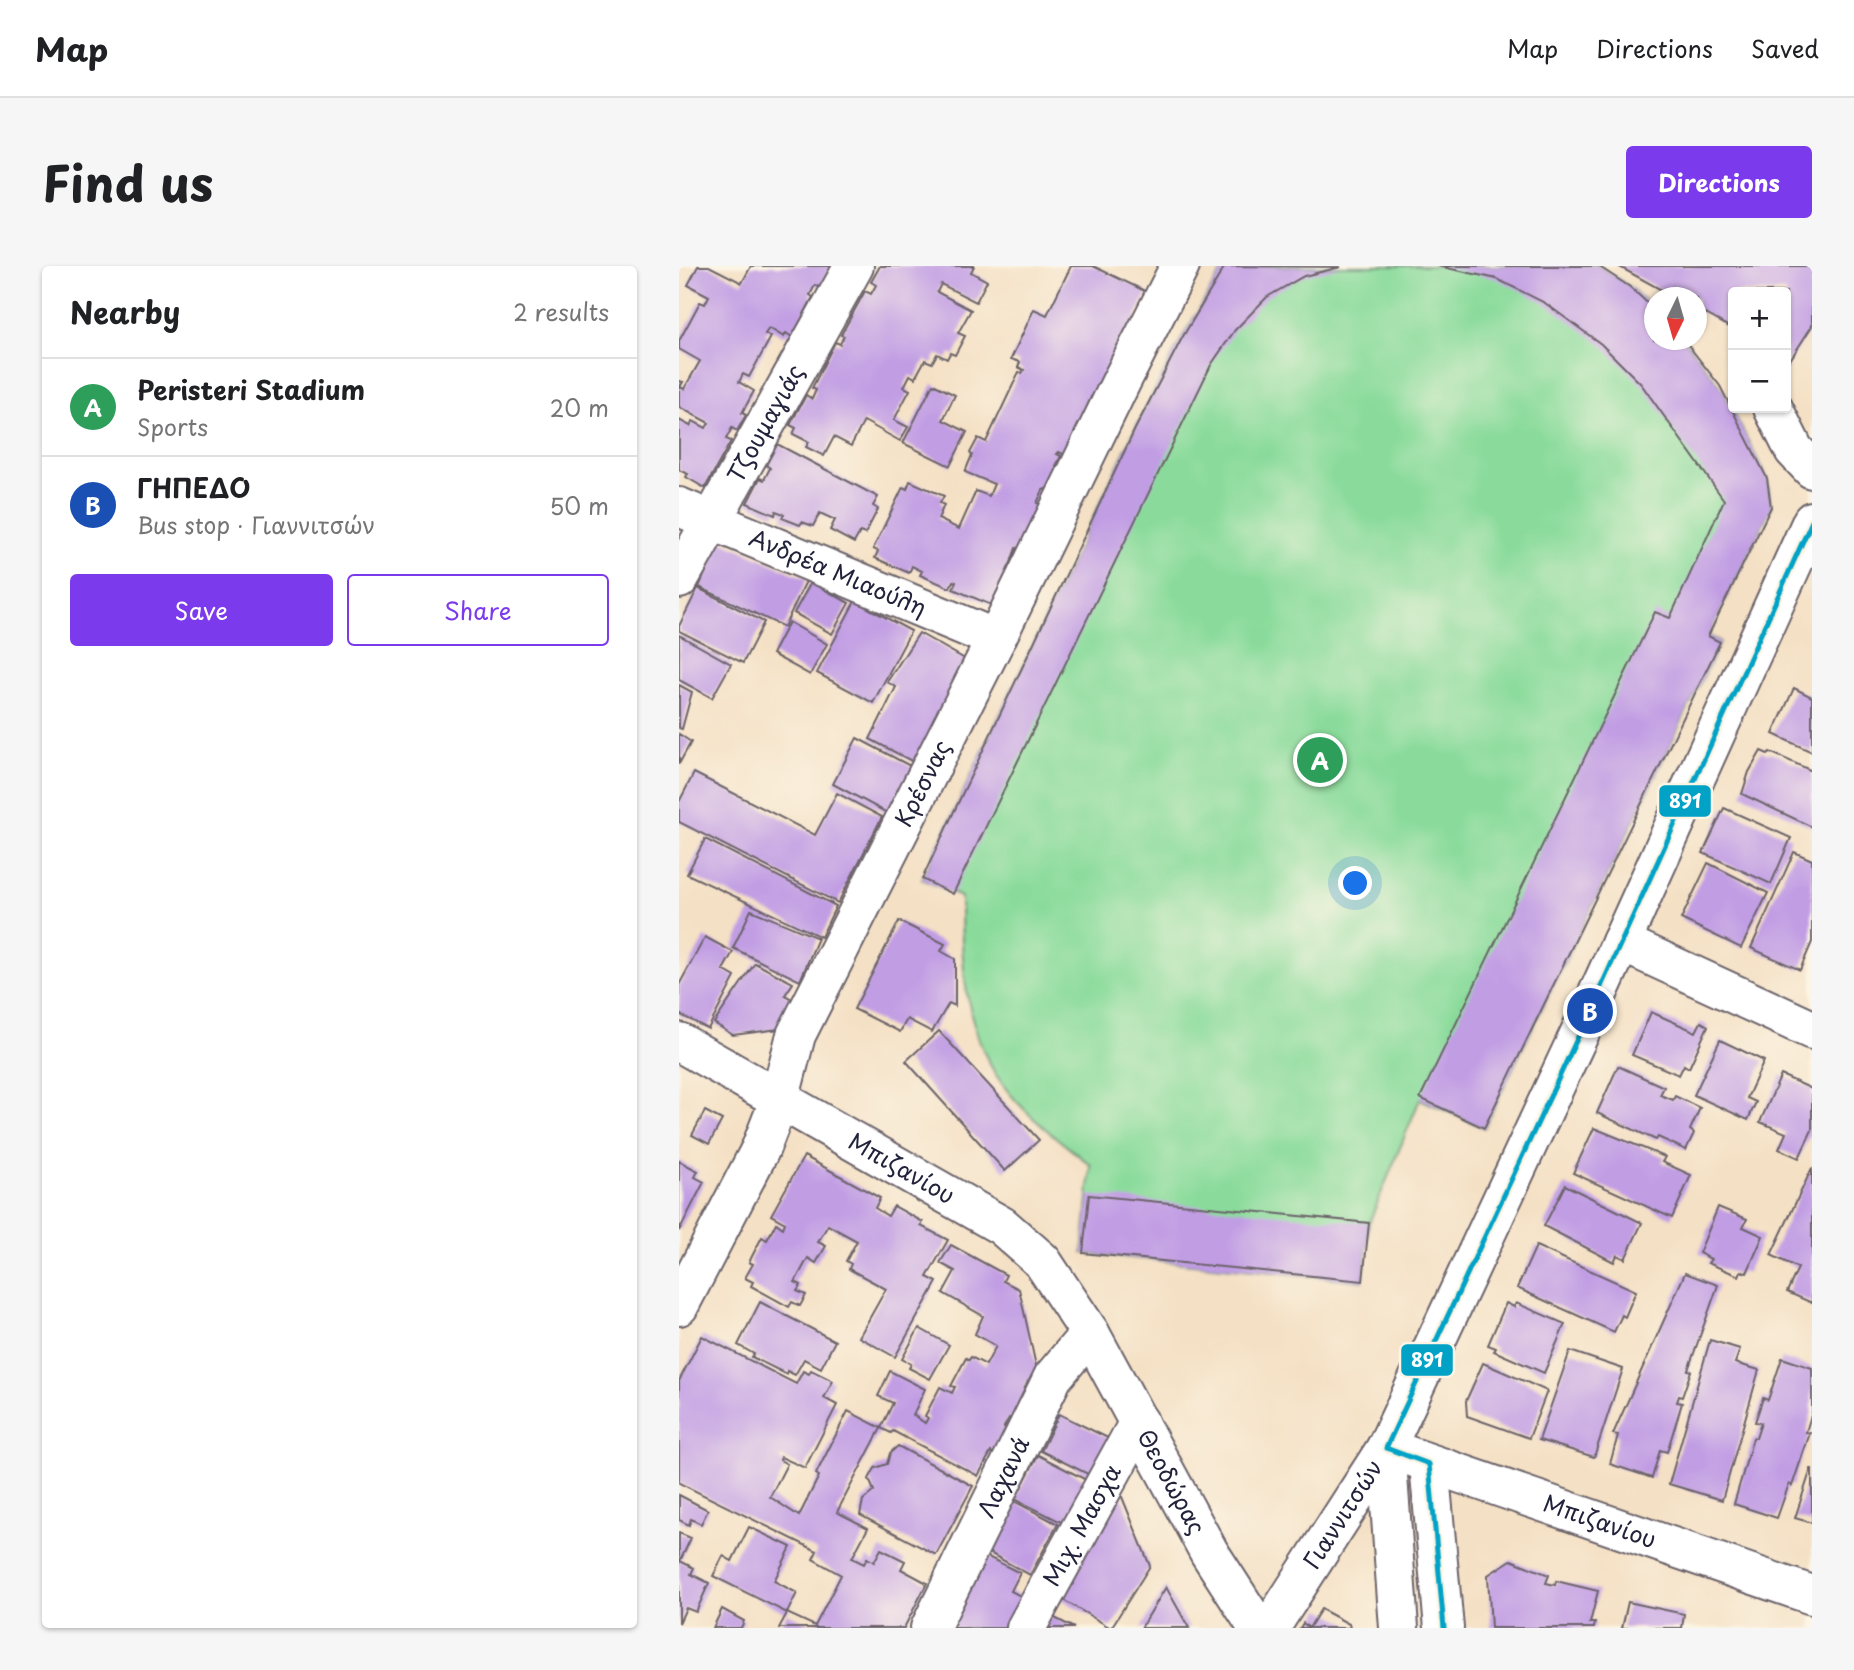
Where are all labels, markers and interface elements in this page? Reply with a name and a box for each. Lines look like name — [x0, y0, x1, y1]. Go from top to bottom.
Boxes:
text: Map — [35, 23, 108, 73]
text: Map — [1507, 30, 1558, 66]
text: Directions — [1596, 30, 1713, 66]
text: Saved — [1751, 30, 1819, 66]
text: Find us — [42, 145, 213, 219]
button: Directions — [1626, 146, 1812, 218]
north arrow — [1644, 287, 1707, 350]
map controls — [1728, 287, 1791, 413]
button: + — [1728, 287, 1791, 350]
text: Nearby — [70, 289, 180, 334]
text: 2 results — [513, 294, 609, 329]
button: − — [1728, 350, 1791, 413]
street label: Τζουμαγιάς — [717, 357, 812, 488]
text: Peristeri Stadium — [137, 370, 365, 409]
text: A — [84, 390, 102, 425]
text: 20 m — [550, 390, 609, 425]
text: Sports — [137, 409, 208, 444]
text: ΓΗΠΕΔΟ — [137, 468, 250, 507]
text: B — [85, 488, 101, 523]
text: 50 m — [549, 488, 609, 523]
text: Bus stop · Γιαννιτσών — [137, 507, 375, 542]
street label: Ανδρέα Μιαούλη — [744, 519, 932, 624]
button: Save — [70, 574, 333, 646]
button: Share — [347, 574, 609, 646]
street label: Κρέσνας — [885, 733, 958, 833]
pin: A — [1297, 734, 1343, 786]
line badge: 891 — [1658, 784, 1712, 818]
text: 891 — [1669, 786, 1701, 814]
your location — [1338, 866, 1372, 900]
pin: B — [1567, 985, 1613, 1037]
street label: Μπιζανίου — [842, 1123, 962, 1212]
line badge: 891 — [1400, 1343, 1454, 1377]
text: 891 — [1411, 1345, 1443, 1373]
street label: Θεοδώρας — [1129, 1422, 1215, 1540]
street label: Λαχανά — [968, 1430, 1037, 1523]
street label: Γιαννιτσών — [1294, 1452, 1390, 1575]
street label: Μιχ. Μασχα — [1033, 1457, 1129, 1592]
street label: Μπιζανίου — [1539, 1485, 1661, 1556]

